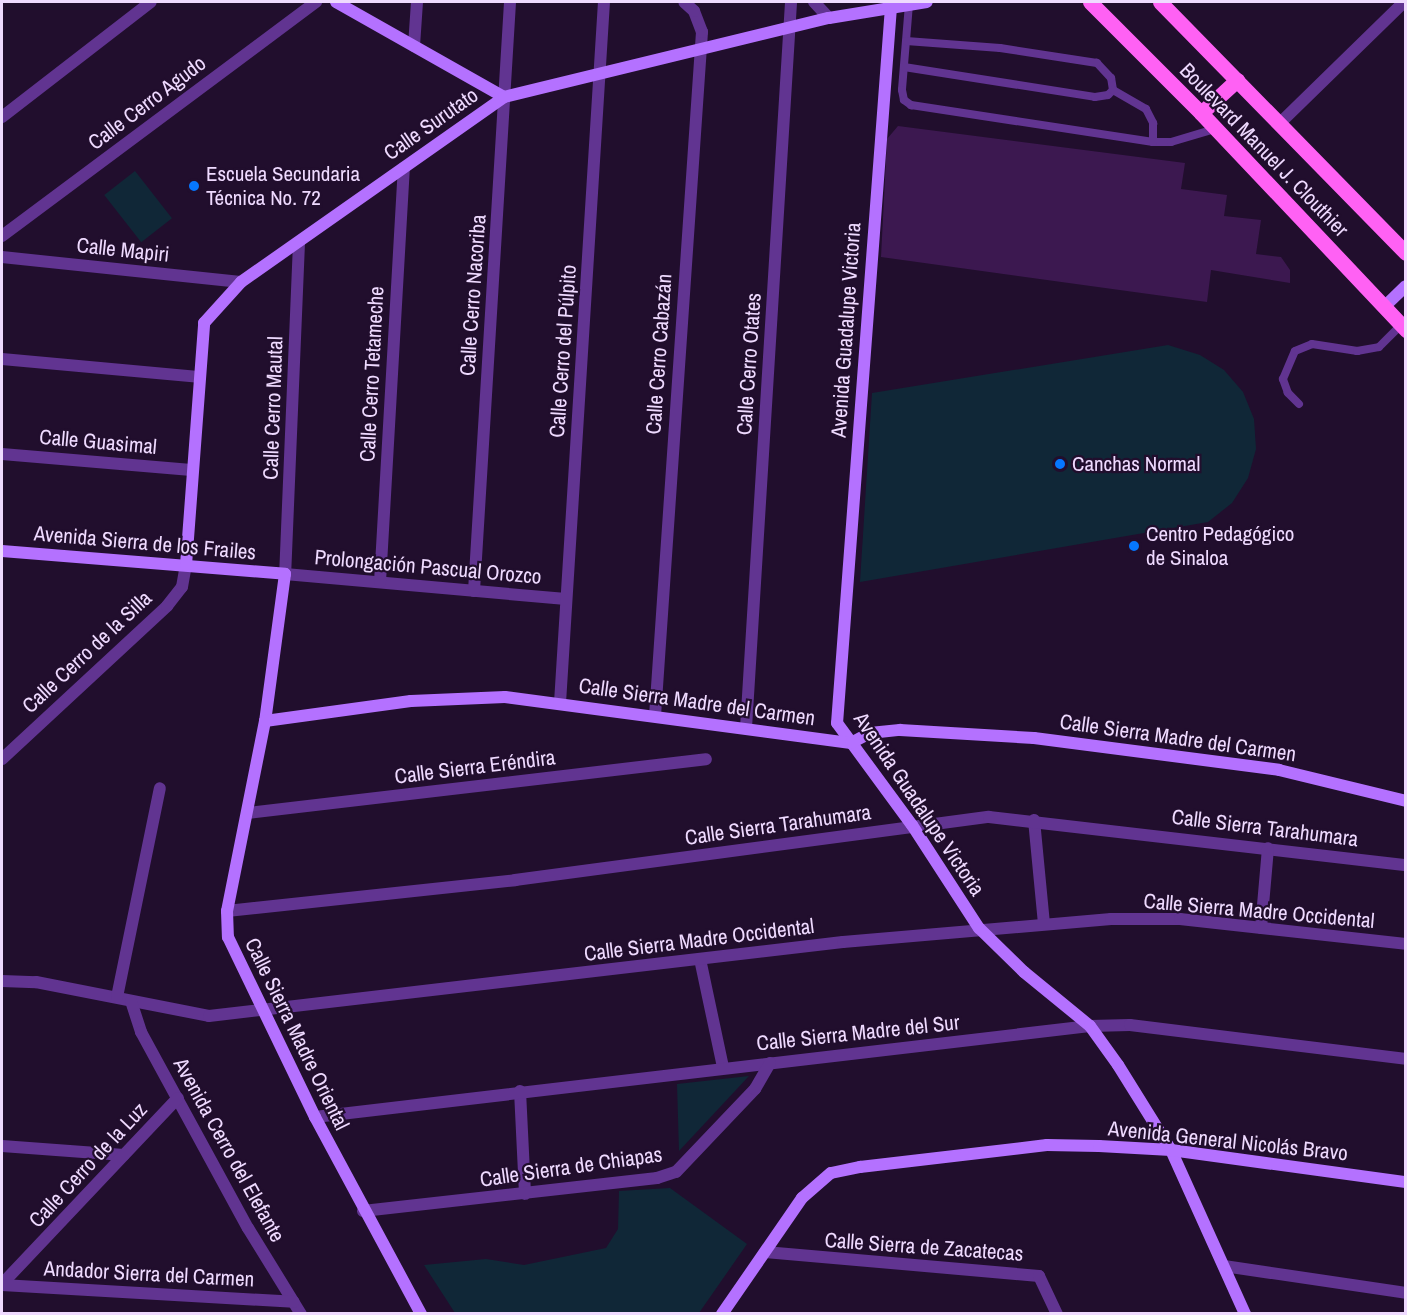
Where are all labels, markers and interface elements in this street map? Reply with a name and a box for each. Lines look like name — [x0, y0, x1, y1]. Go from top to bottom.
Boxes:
street label: Calle Cerro Agudo — [83, 50, 211, 156]
street label: Boulevard Manuel J. Clouthier — [1174, 58, 1354, 242]
street label: Calle Surutato — [379, 82, 483, 166]
place label: Escuela Secundaria Técnica No. 72 — [206, 161, 360, 211]
marker: Escuela Secundaria Técnica No. 72 — [187, 179, 201, 193]
street label: Calle Cerro Nacoriba — [455, 213, 491, 377]
street label: Avenida Guadalupe Victoria — [826, 221, 866, 439]
street label: Calle Mapiri — [76, 233, 170, 267]
street label: Calle Cerro del Púlpito — [544, 264, 582, 438]
street label: Calle Cerro Cabazán — [641, 273, 677, 435]
street label: Calle Cerro Tetameche — [355, 285, 389, 463]
street label: Calle Cerro Otates — [731, 292, 767, 436]
street label: Calle Cerro Mautal — [258, 336, 288, 480]
street label: Calle Guasimal — [38, 424, 158, 460]
place label: Canchas Normal — [1072, 451, 1200, 477]
marker: Canchas Normal — [1053, 457, 1067, 471]
street label: Avenida Sierra de los Frailes — [33, 521, 257, 565]
place label: Centro Pedagógico de Sinaloa — [1146, 521, 1294, 571]
marker: Centro Pedagógico de Sinaloa — [1127, 539, 1141, 553]
street label: Prolongación Pascual Orozco — [313, 545, 543, 589]
street label: Calle Cerro de la Silla — [17, 586, 157, 718]
street label: Calle Sierra Madre del Carmen — [577, 673, 817, 731]
street label: Avenida Guadalupe Victoria — [848, 708, 990, 900]
street label: Calle Sierra Madre del Carmen — [1058, 709, 1298, 767]
street label: Calle Sierra Eréndira — [393, 745, 557, 789]
street label: Calle Sierra Tarahumara — [683, 799, 873, 851]
street label: Calle Sierra Tarahumara — [1170, 804, 1360, 852]
street label: Calle Sierra Madre Occidental — [1143, 888, 1375, 934]
street label: Calle Sierra Madre Occidental — [583, 913, 815, 967]
street label: Calle Sierra Madre Oriental — [240, 934, 354, 1134]
street label: Calle Sierra Madre del Sur — [755, 1010, 961, 1056]
street label: Avenida Cerro del Elefante — [168, 1054, 290, 1246]
street label: Calle Cerro de la Luz — [24, 1097, 152, 1233]
street label: Avenida General Nicolás Bravo — [1107, 1116, 1349, 1166]
street label: Calle Sierra de Chiapas — [478, 1142, 664, 1192]
street label: Calle Sierra de Zacatecas — [824, 1227, 1024, 1267]
street label: Andador Sierra del Carmen — [43, 1256, 255, 1292]

